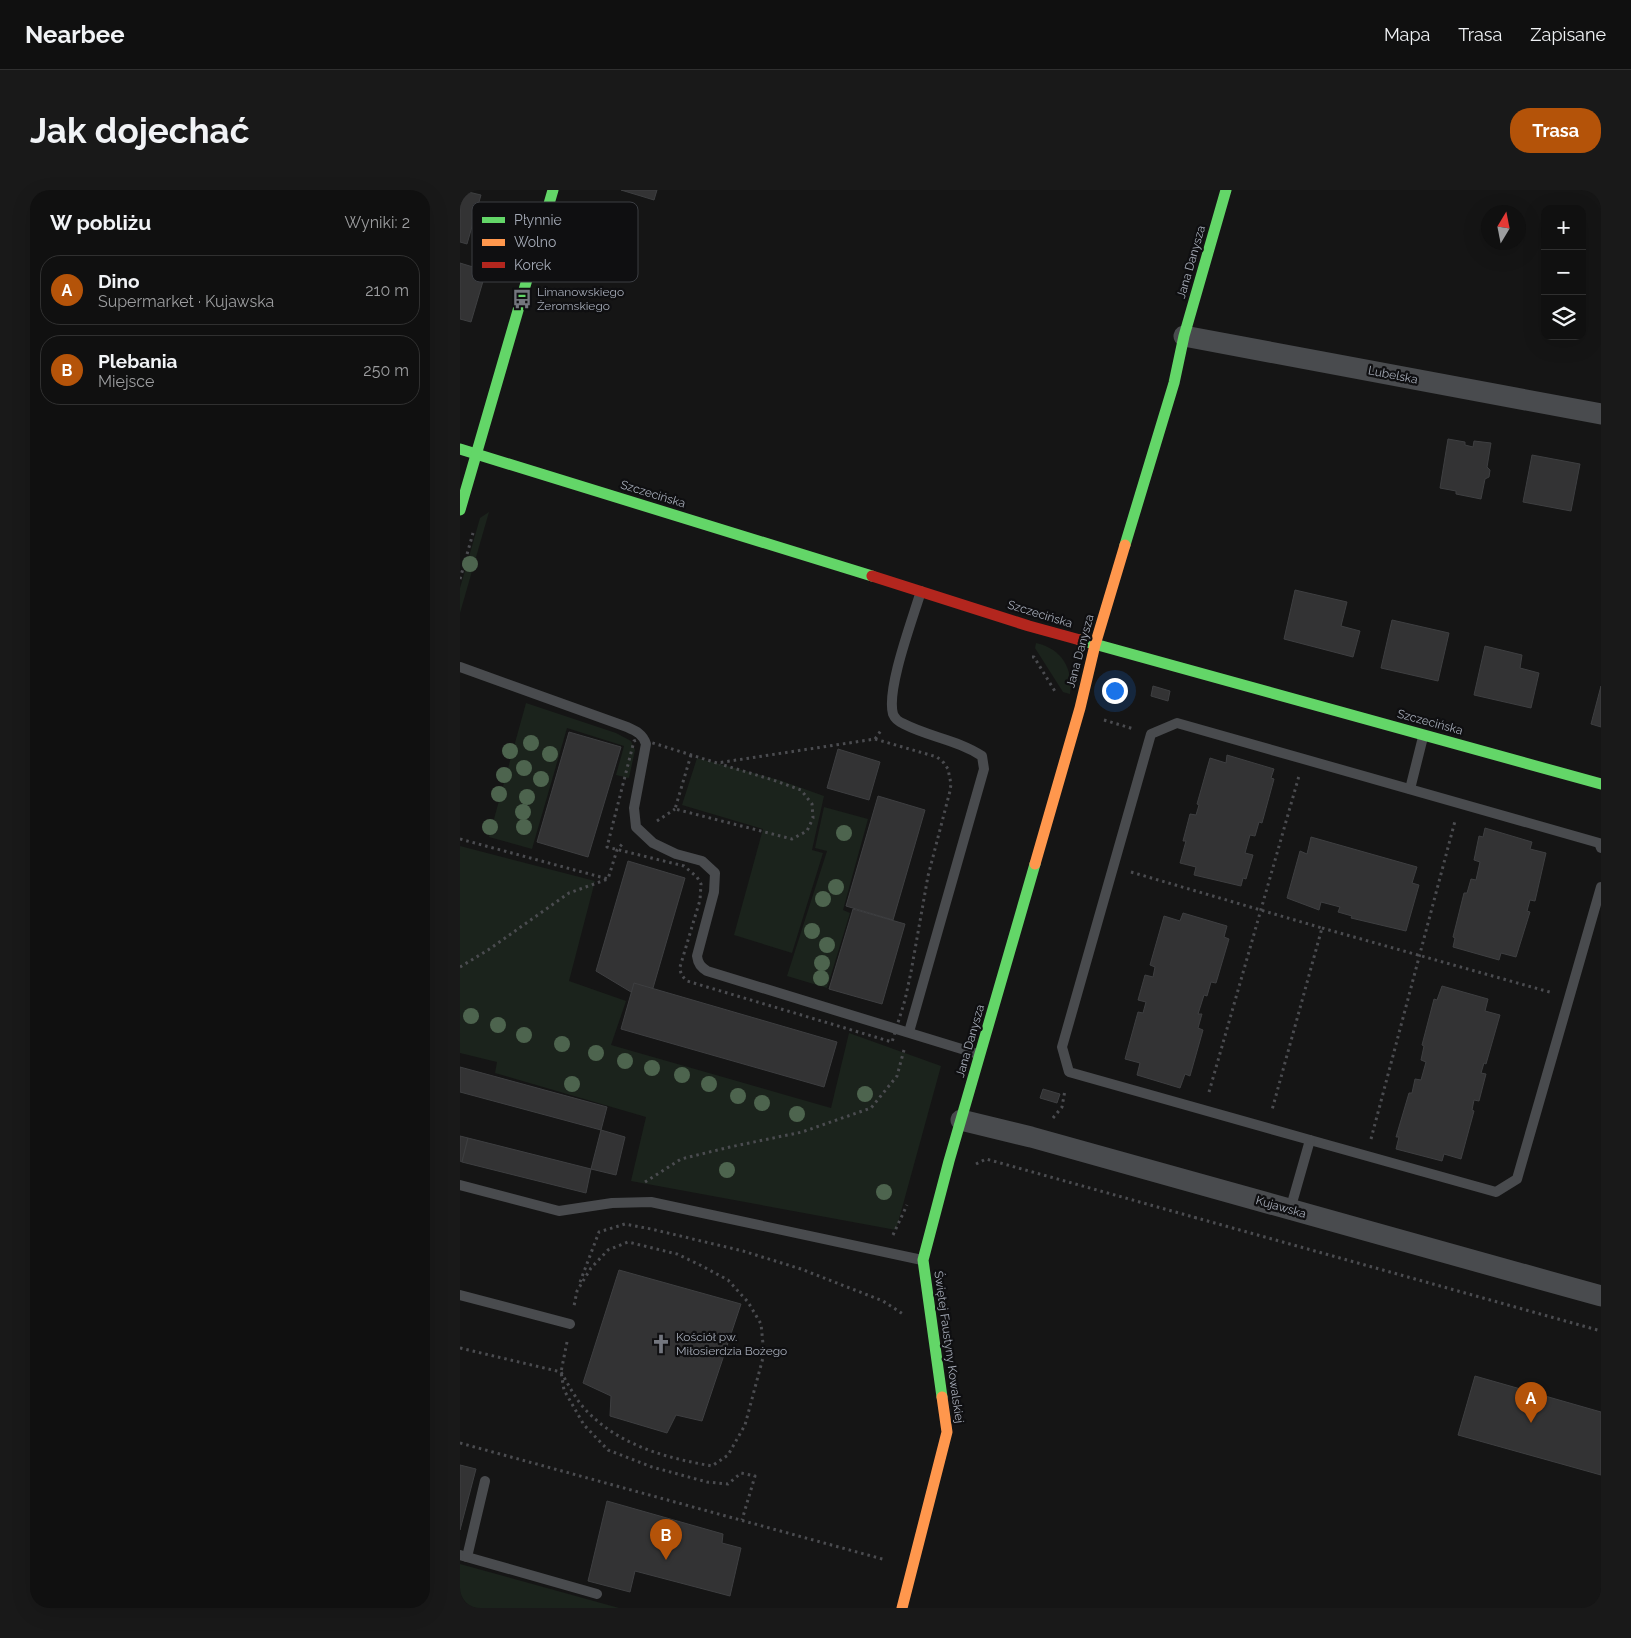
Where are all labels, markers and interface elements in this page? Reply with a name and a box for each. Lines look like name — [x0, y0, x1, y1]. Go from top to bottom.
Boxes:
text: Nearbee — [25, 20, 125, 49]
text: Mapa — [1384, 24, 1430, 45]
text: Trasa — [1458, 24, 1502, 45]
text: Zapisane — [1530, 24, 1606, 45]
button: Trasa — [1510, 108, 1601, 153]
text: Jak dojechać — [30, 110, 249, 151]
legend — [472, 202, 638, 282]
north arrow — [1481, 205, 1526, 250]
map controls — [1541, 205, 1586, 340]
button: + — [1541, 205, 1586, 250]
text: W pobliżu — [50, 210, 151, 235]
text: Płynnie — [514, 212, 562, 228]
text: Wyniki: 2 — [345, 213, 410, 232]
street label: Jana Danysza — [1174, 224, 1208, 300]
text: Wolno — [514, 234, 556, 250]
button: − — [1541, 250, 1586, 295]
text: Korek — [514, 257, 552, 273]
text: Dino — [98, 270, 139, 292]
text: A — [62, 281, 72, 300]
text: 210 m — [365, 281, 409, 300]
place label: Limanowskiego Żeromskiego — [537, 285, 624, 313]
bus stop icon: Limanowskiego Żeromskiego — [511, 288, 533, 310]
text: Supermarket · Kujawska — [98, 292, 274, 311]
button: layers — [1541, 295, 1586, 340]
text: Plebania — [98, 350, 177, 372]
text: B — [62, 361, 72, 380]
text: 250 m — [363, 361, 409, 380]
street label: Lubelska — [1367, 363, 1419, 387]
text: Miejsce — [98, 372, 154, 391]
street label: Szczecińska — [619, 477, 687, 511]
street label: Szczecińska — [1006, 597, 1074, 631]
street label: Jana Danysza — [1063, 613, 1097, 689]
your location — [1102, 678, 1128, 704]
street label: Szczecińska — [1396, 707, 1464, 737]
street label: Jana Danysza — [953, 1003, 987, 1079]
street label: Kujawska — [1254, 1193, 1308, 1221]
street label: Świętej Faustyny Kowalskiej — [931, 1270, 967, 1424]
place label: Kościół pw. Miłosierdzia Bożego — [676, 1330, 787, 1358]
church icon: Kościół pw. Miłosierdzia Bożego — [650, 1333, 672, 1355]
pin: A — [1515, 1382, 1547, 1423]
pin: B — [650, 1519, 682, 1560]

